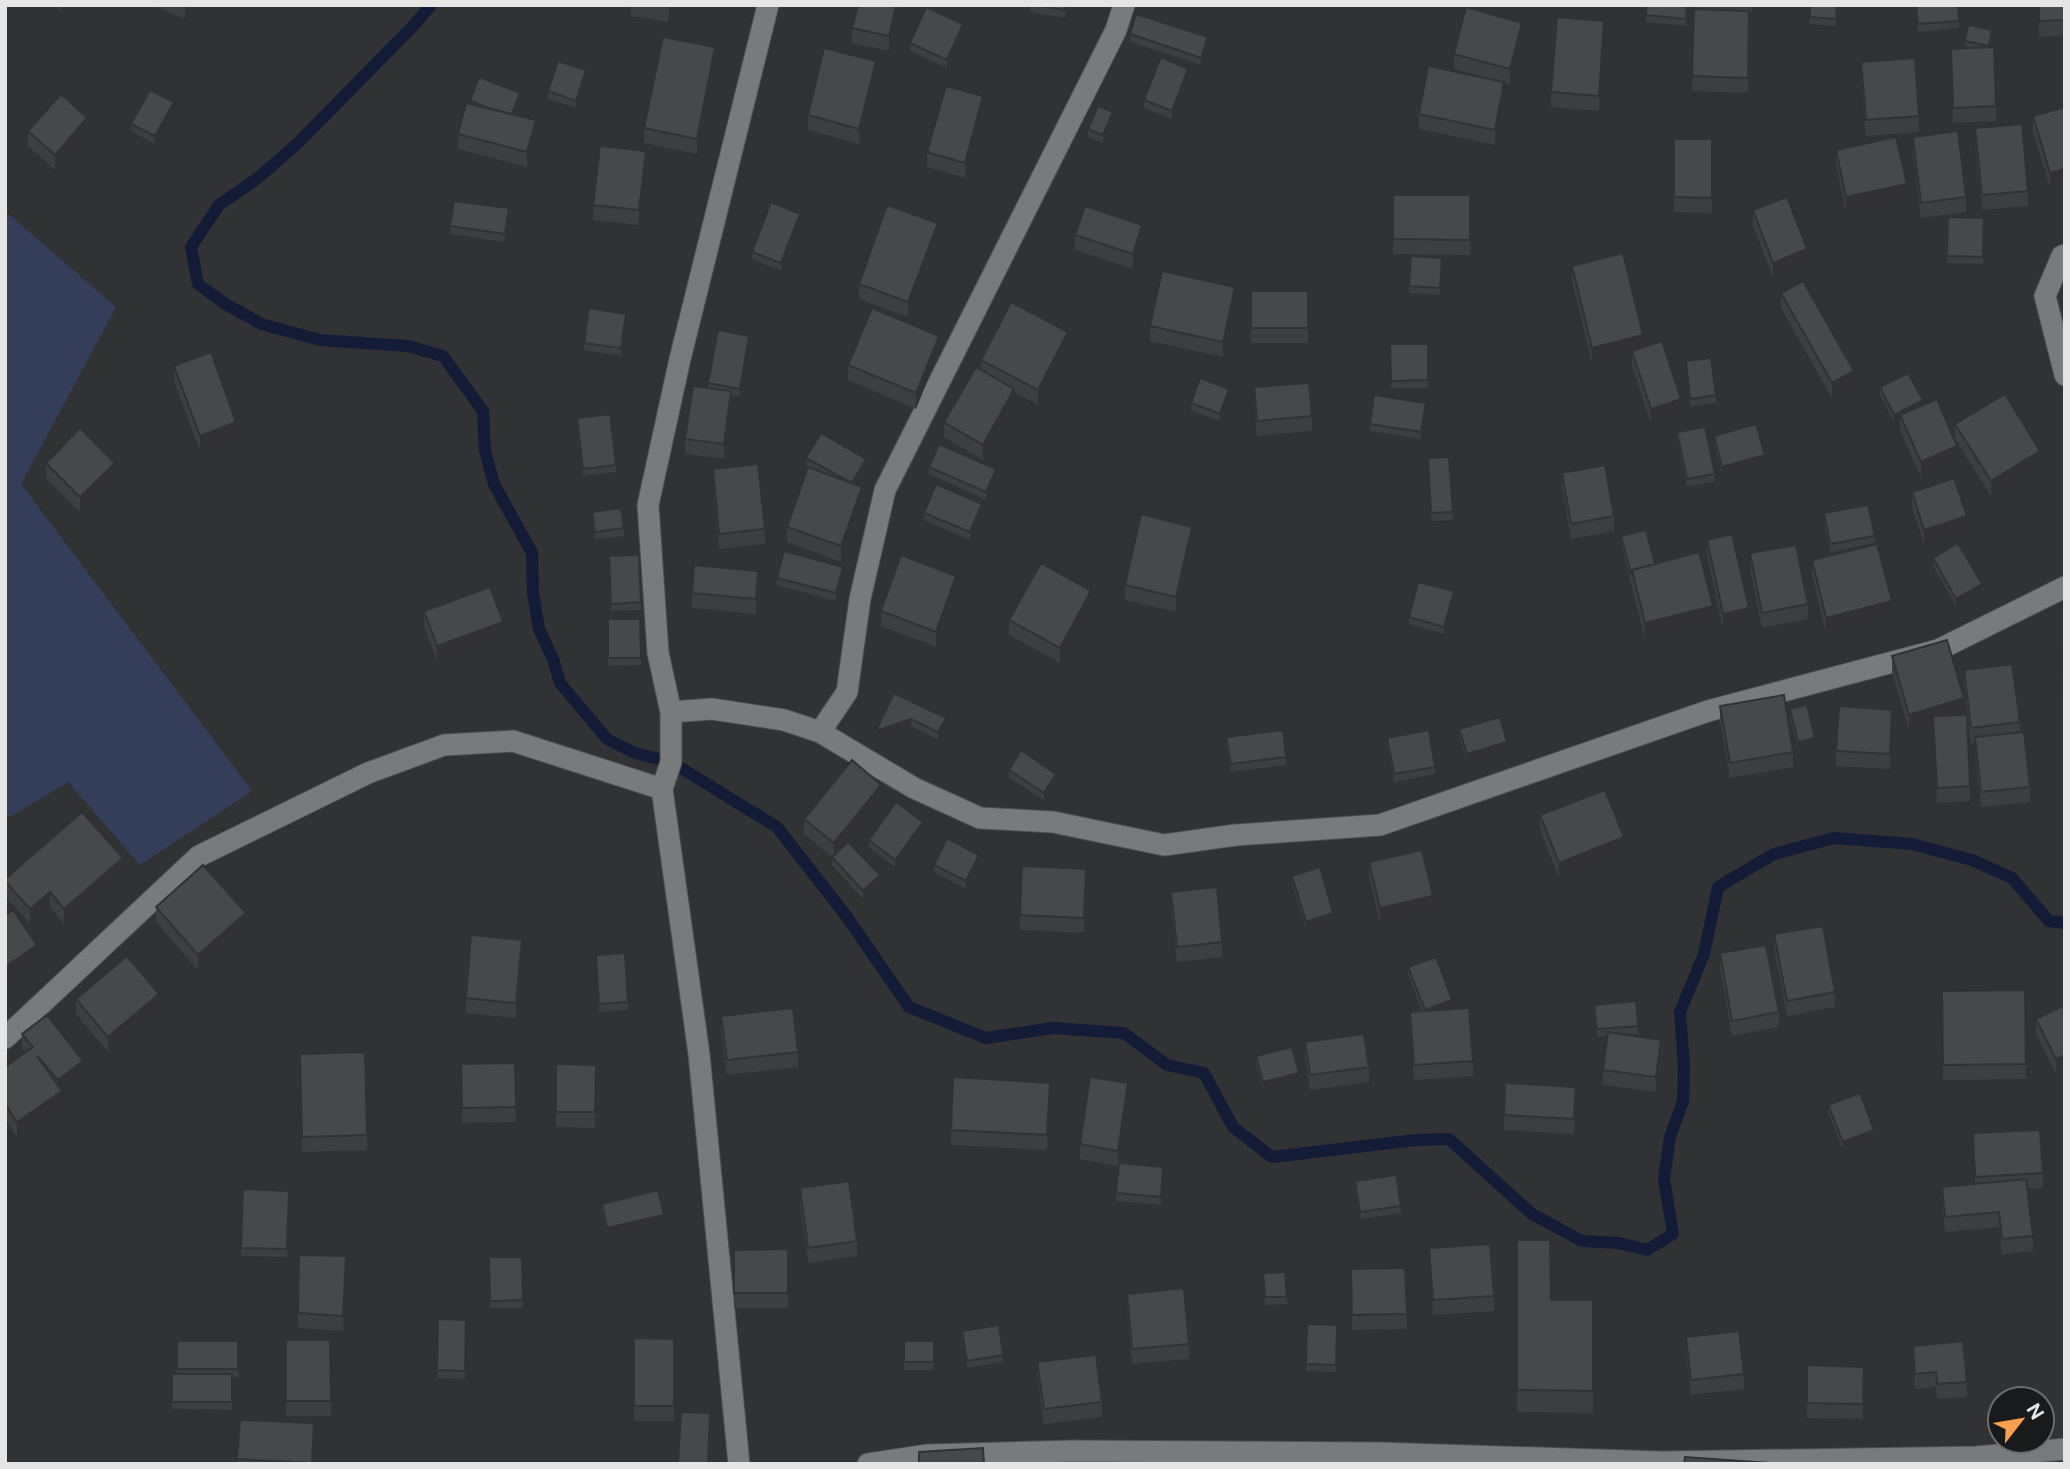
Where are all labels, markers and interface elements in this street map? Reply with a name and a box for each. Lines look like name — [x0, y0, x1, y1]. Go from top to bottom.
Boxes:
north arrow — [1986, 1385, 2056, 1455]
text: N — [2022, 1399, 2049, 1423]

